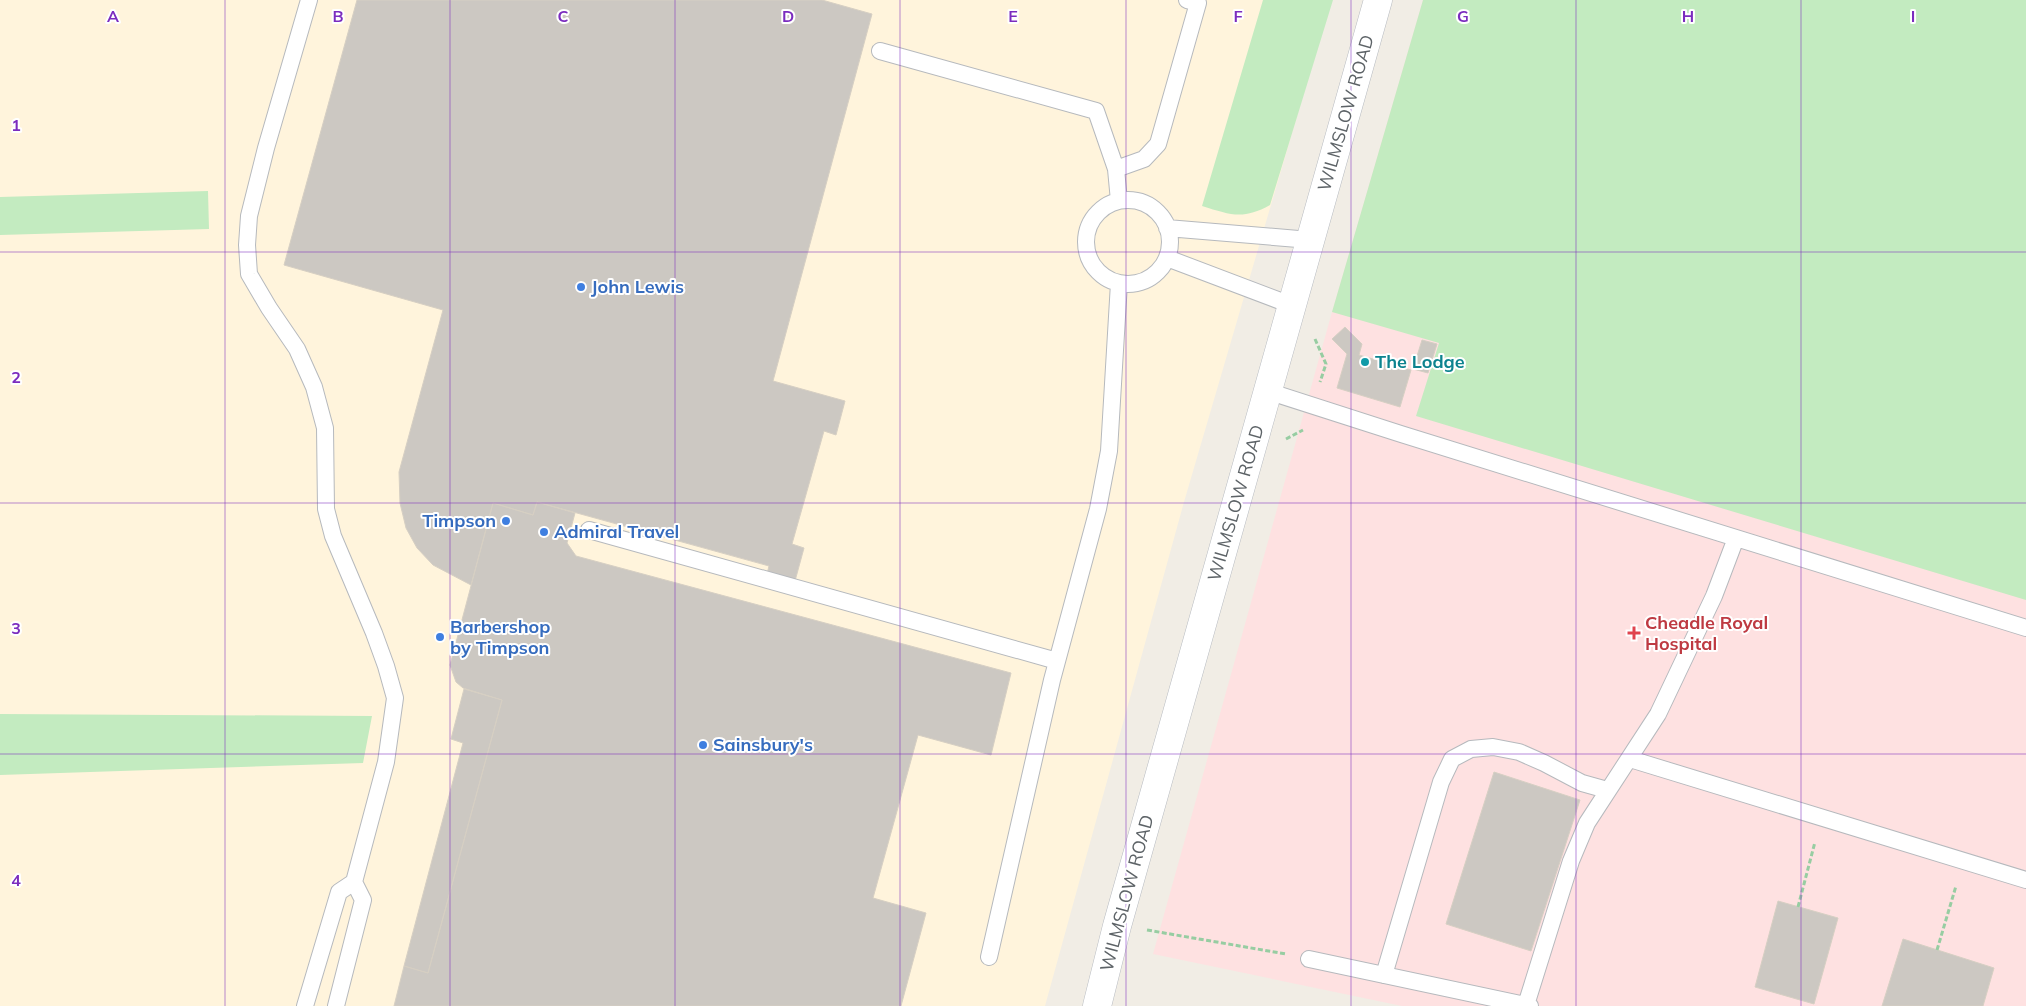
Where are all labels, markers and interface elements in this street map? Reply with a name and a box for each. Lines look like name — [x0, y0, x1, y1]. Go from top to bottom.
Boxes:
text: A — [107, 6, 119, 26]
text: B — [332, 6, 344, 26]
text: C — [558, 6, 569, 26]
text: D — [782, 6, 794, 26]
text: E — [1008, 6, 1018, 26]
text: F — [1233, 6, 1243, 26]
text: G — [1457, 6, 1469, 26]
text: H — [1682, 6, 1694, 26]
text: I — [1911, 6, 1915, 26]
street label: WILMSLOW ROAD — [1312, 32, 1379, 194]
text: 1 — [11, 115, 21, 135]
place label: John Lewis — [591, 275, 684, 298]
marker: John Lewis — [575, 281, 587, 293]
place label: The Lodge — [1375, 350, 1465, 373]
marker: The Lodge — [1359, 356, 1371, 368]
text: 2 — [11, 367, 21, 387]
street label: WILMSLOW ROAD — [1202, 422, 1269, 584]
place label: Timpson — [422, 509, 496, 532]
marker: Timpson — [500, 515, 512, 527]
place label: Admiral Travel — [554, 520, 679, 543]
marker: Admiral Travel — [538, 526, 550, 538]
place label: Cheadle Royal Hospital — [1645, 611, 1768, 655]
place label: Barbershop by Timpson — [450, 615, 550, 659]
text: 3 — [11, 618, 21, 638]
marker: Cheadle Royal Hospital — [1627, 626, 1641, 640]
marker: Barbershop by Timpson — [434, 631, 446, 643]
place label: Sainsbury's — [713, 733, 813, 756]
marker: Sainsbury's — [697, 739, 709, 751]
street label: WILMSLOW ROAD — [1095, 812, 1159, 974]
text: 4 — [11, 870, 21, 890]

